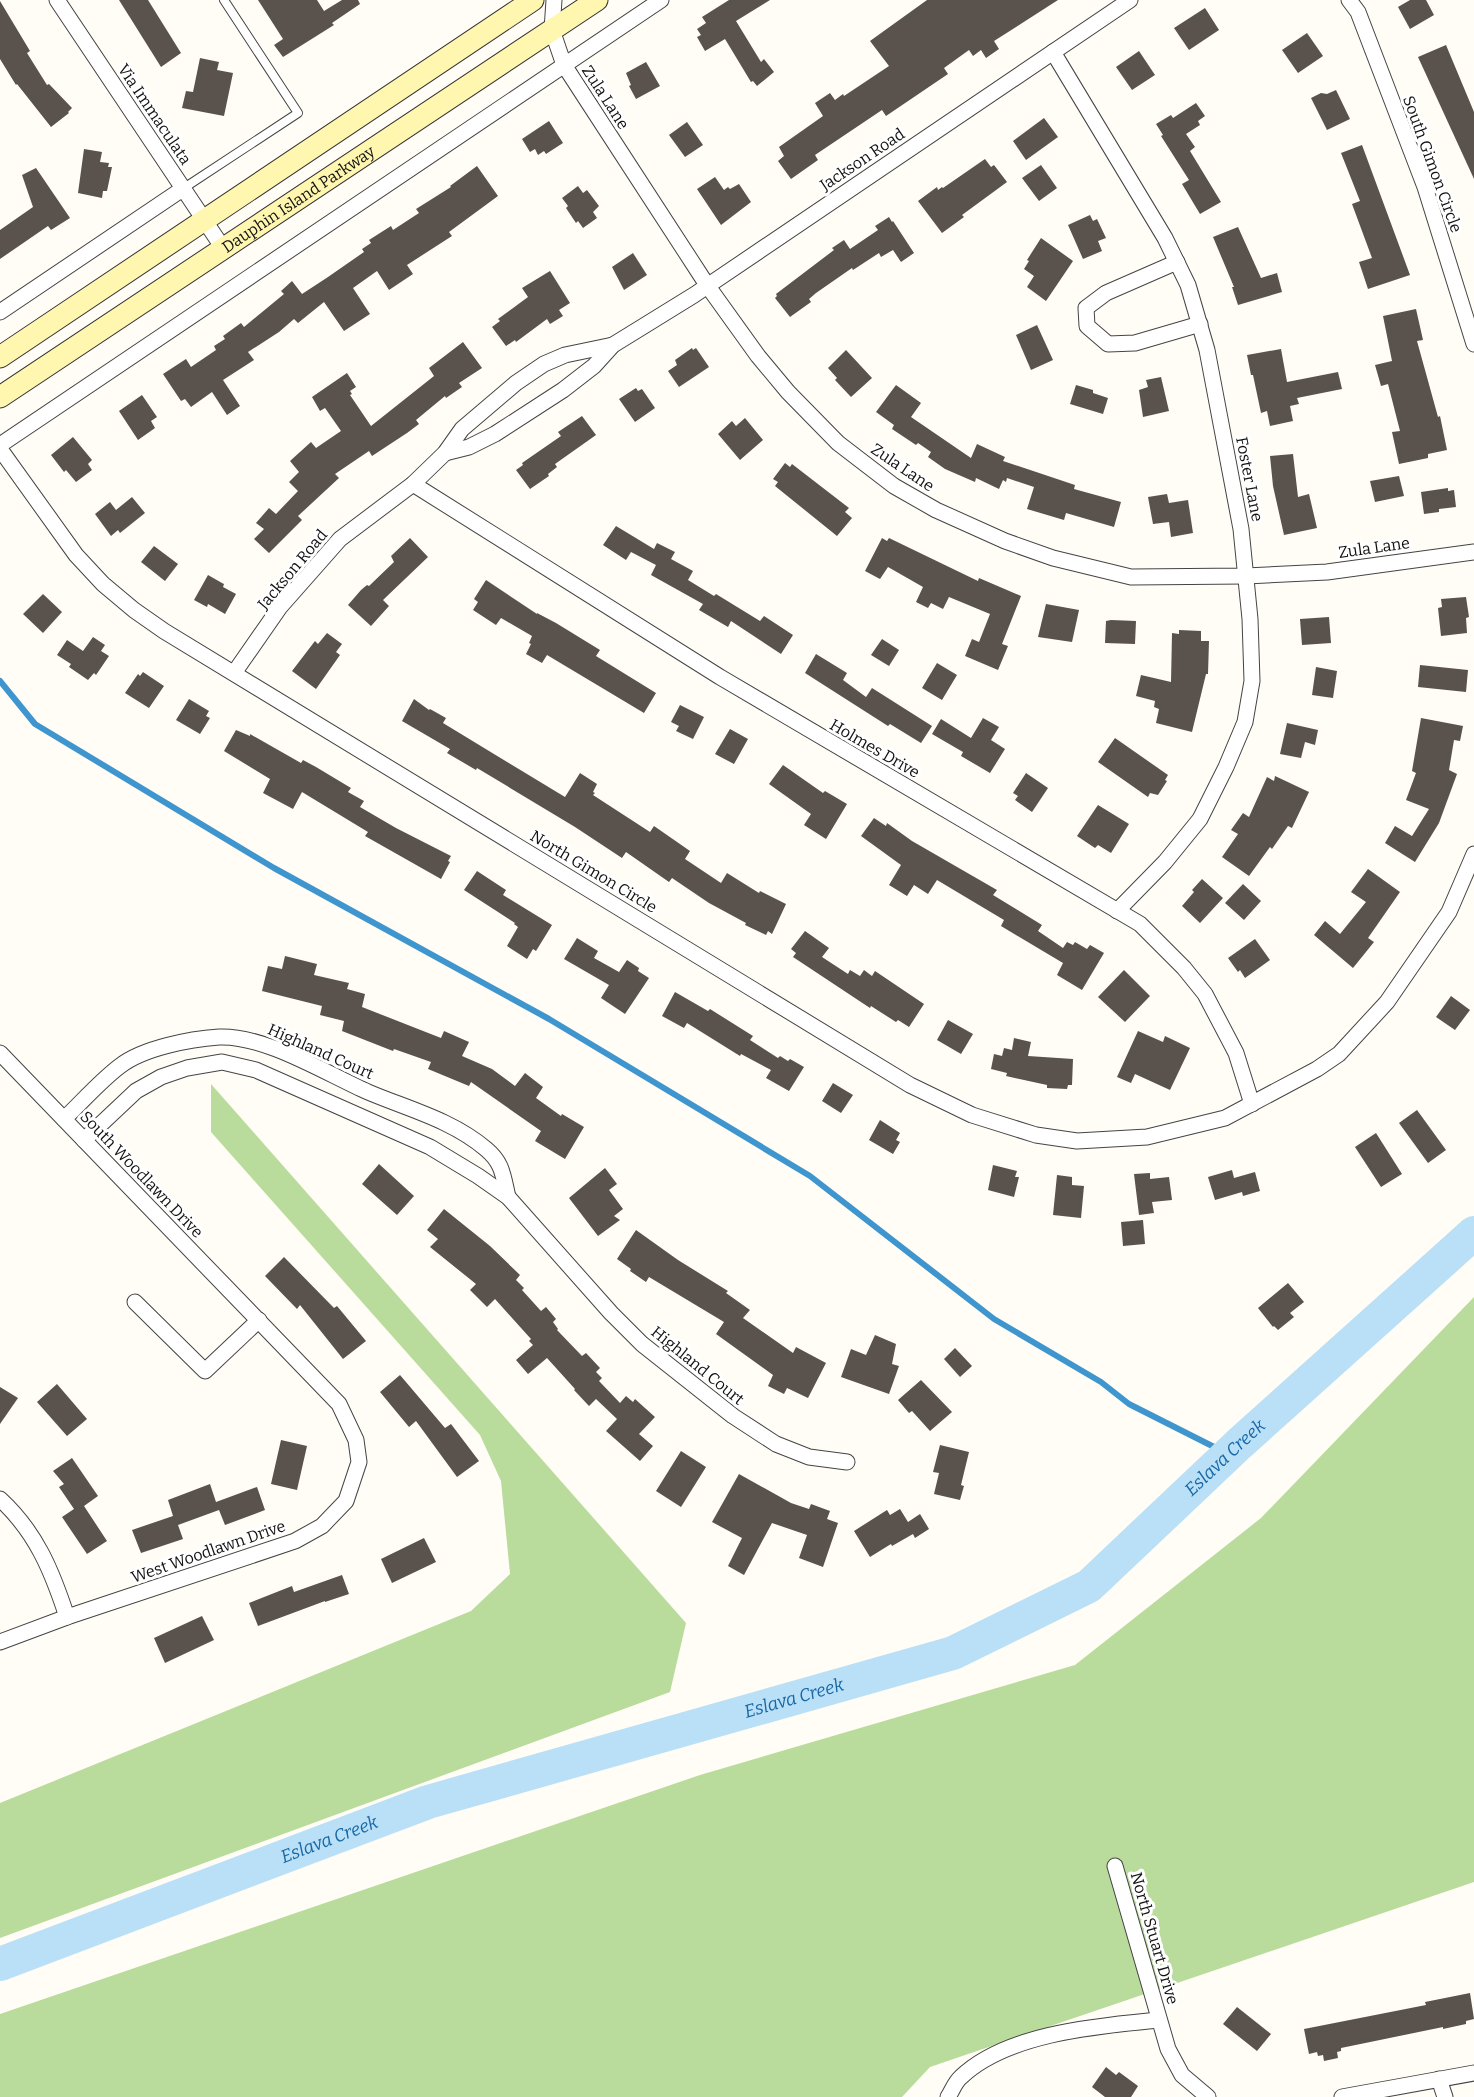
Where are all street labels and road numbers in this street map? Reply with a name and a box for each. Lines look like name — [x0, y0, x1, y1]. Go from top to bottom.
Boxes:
street label: Via Immaculata — [114, 60, 195, 168]
street label: Zula Lane — [578, 62, 633, 133]
street label: South Gimon Circle — [1399, 93, 1466, 235]
street label: Jackson Road — [816, 124, 909, 195]
street label: Dauphin Island Parkway — [218, 141, 379, 257]
street label: Foster Lane — [1232, 435, 1267, 523]
street label: Zula Lane — [868, 439, 938, 495]
street label: Jackson Road — [253, 525, 331, 614]
street label: Zula Lane — [1337, 533, 1411, 562]
street label: Holmes Drive — [826, 715, 923, 782]
street label: North Gimon Circle — [527, 826, 661, 917]
street label: Highland Court — [265, 1020, 377, 1083]
street label: South Woodlawn Drive — [76, 1107, 207, 1242]
street label: Highland Court — [647, 1322, 748, 1409]
street label: West Woodlawn Drive — [129, 1516, 288, 1587]
street label: North Stuart Drive — [1127, 1870, 1183, 2007]

